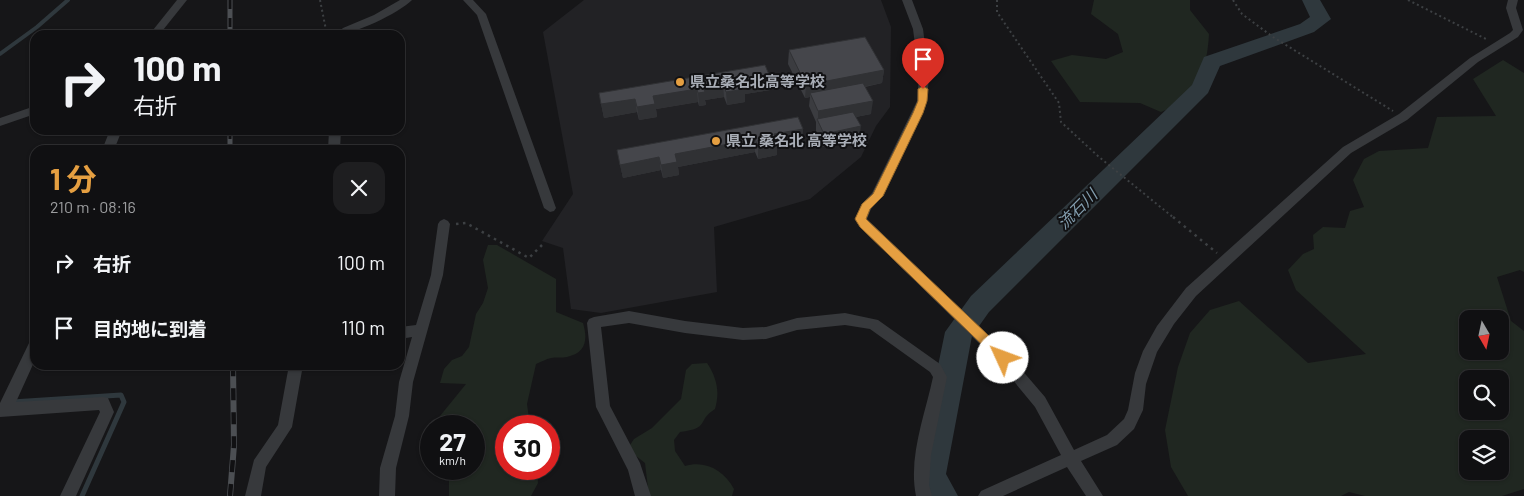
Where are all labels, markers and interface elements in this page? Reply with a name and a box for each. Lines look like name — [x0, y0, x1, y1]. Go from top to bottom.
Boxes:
pin — [902, 38, 944, 89]
icon: arrive — [909, 45, 937, 73]
text: 100 m — [133, 46, 222, 88]
icon: right — [50, 50, 115, 115]
place label: 県立桑名北高等学校 — [690, 72, 825, 90]
marker: 県立桑名北高等学校 — [674, 76, 686, 88]
text: 右折 — [133, 92, 177, 118]
place label: 県立 桑名北 高等学校 — [726, 131, 867, 149]
marker: 県立 桑名北 高等学校 — [710, 135, 722, 147]
text: 1 分 — [50, 160, 97, 196]
button: close — [333, 162, 385, 214]
water label: 流石川 — [1053, 184, 1102, 232]
text: 210 m · 08:16 — [50, 197, 136, 216]
icon: right — [50, 249, 78, 277]
text: 100 m — [337, 251, 385, 274]
text: 右折 — [93, 252, 131, 275]
north arrow — [1459, 310, 1509, 360]
map controls — [1459, 310, 1509, 480]
icon: arrive — [50, 314, 78, 342]
text: 110 m — [341, 316, 385, 339]
text: 目的地に到着 — [93, 317, 207, 340]
position arrow — [976, 331, 1028, 383]
button: search — [1459, 370, 1509, 420]
speed limit sign: 30 — [495, 415, 560, 480]
text: 27 — [439, 426, 466, 456]
button: layers — [1459, 430, 1509, 480]
text: km/h — [439, 453, 466, 467]

